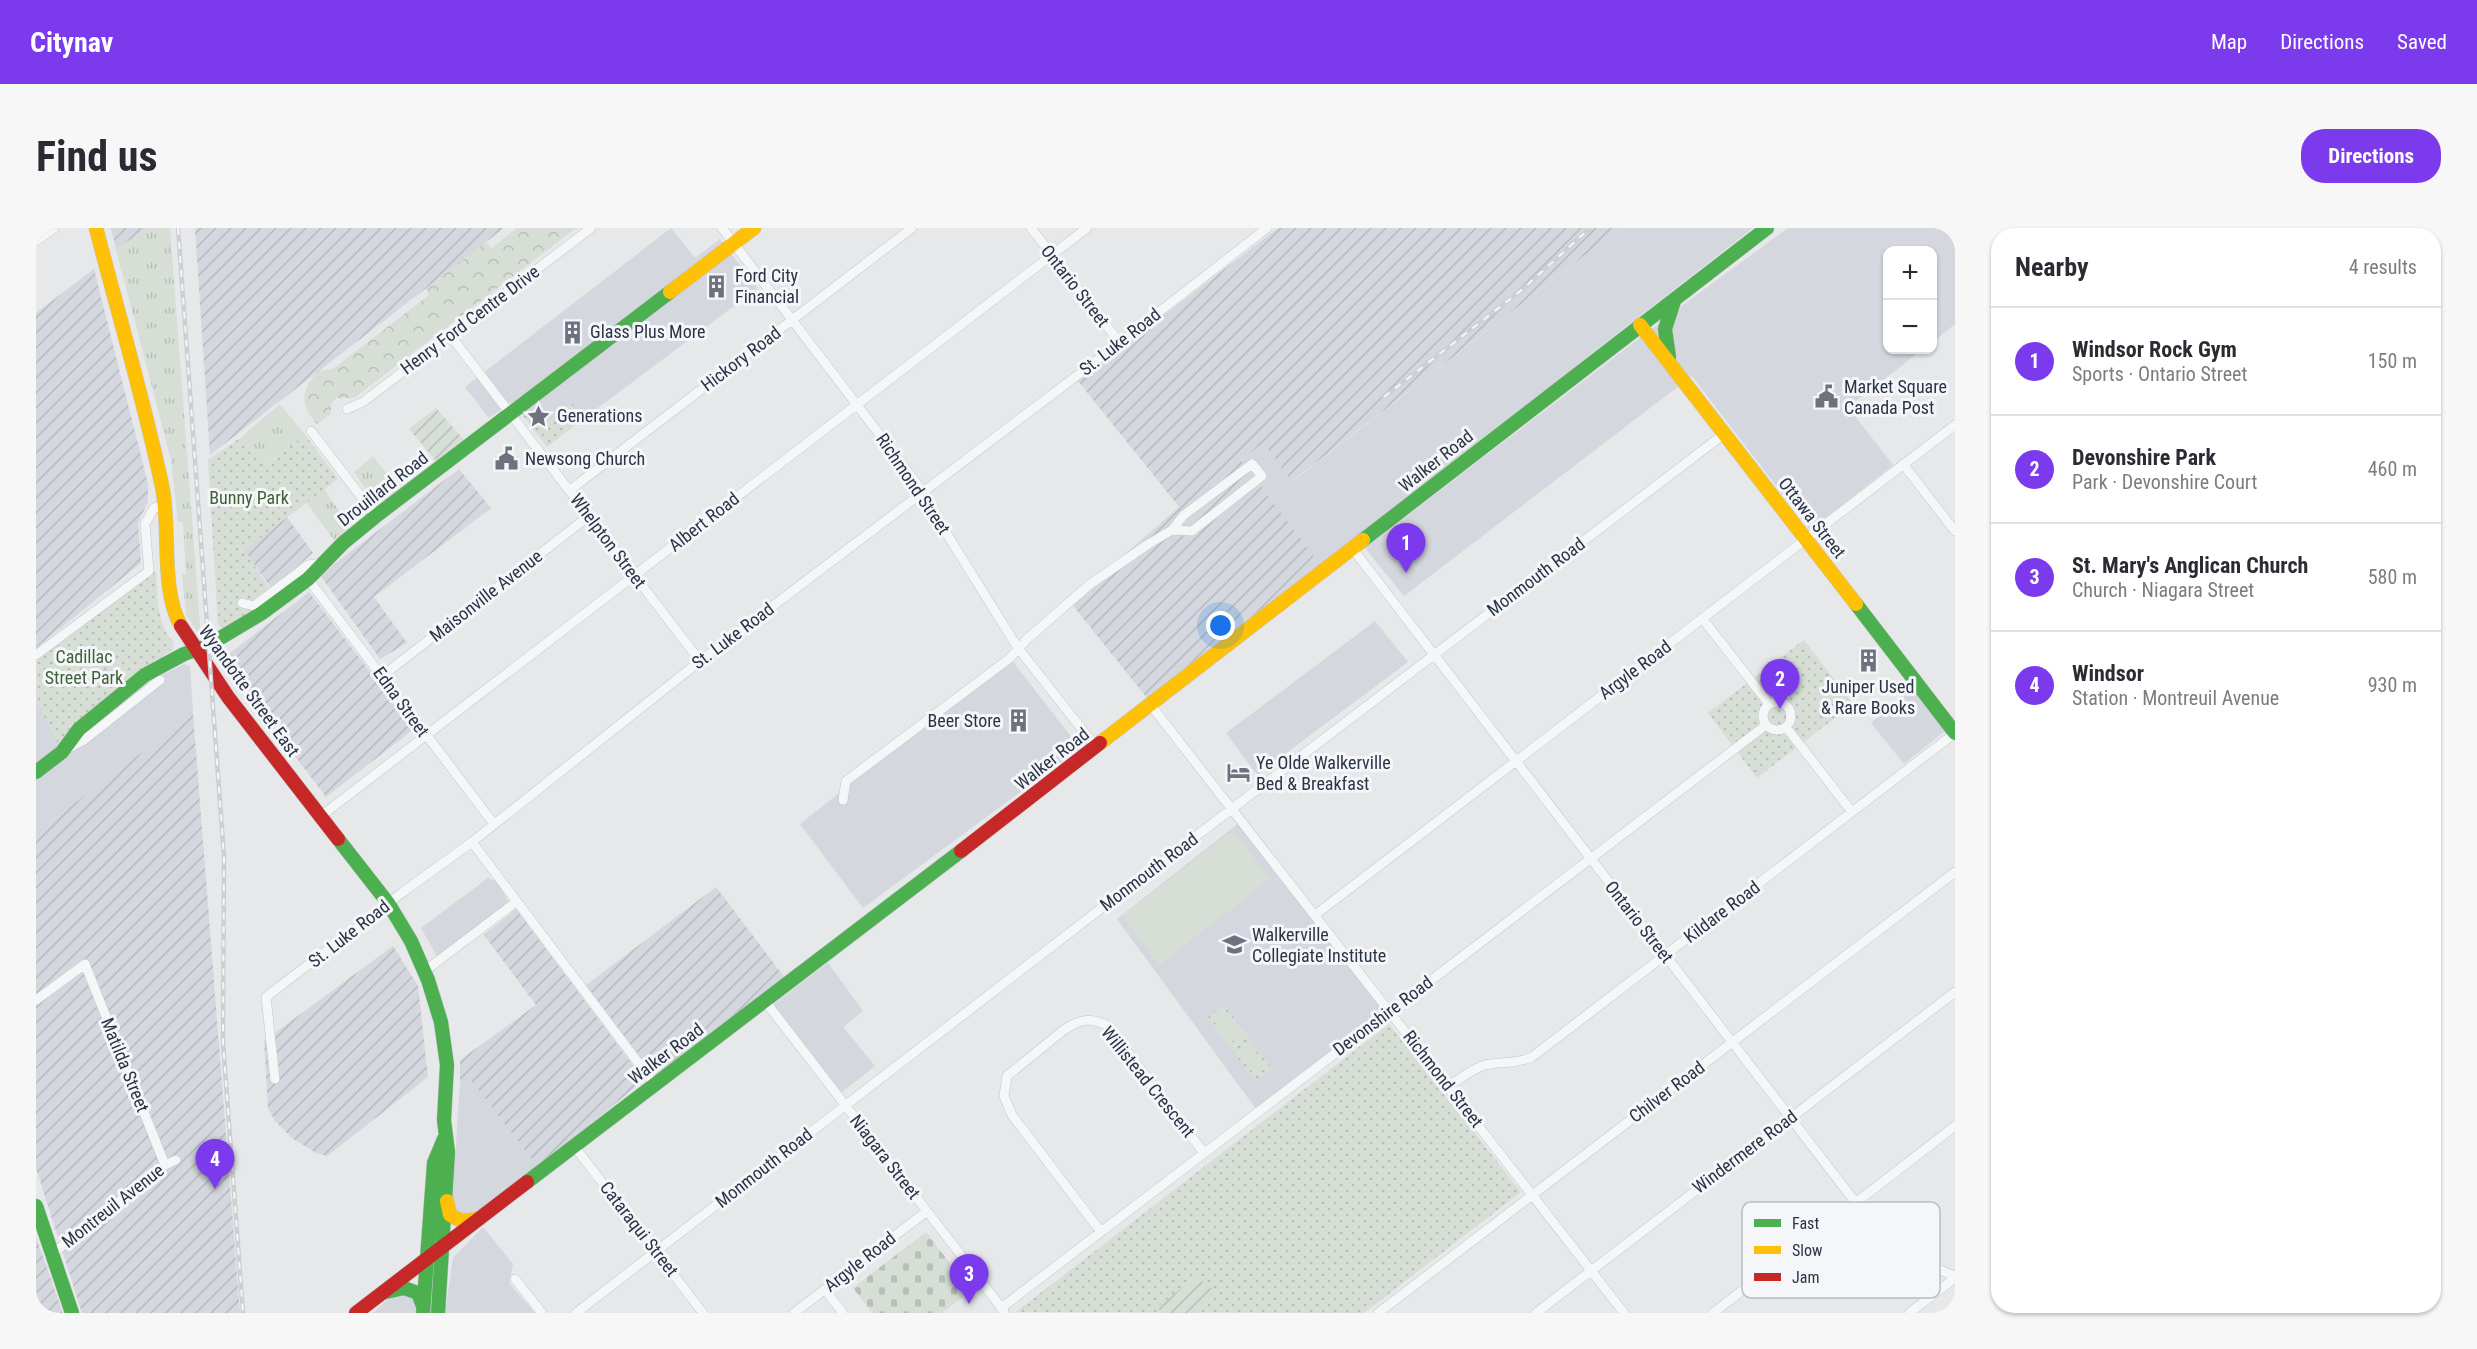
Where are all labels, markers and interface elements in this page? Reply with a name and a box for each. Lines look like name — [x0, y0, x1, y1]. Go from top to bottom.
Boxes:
text: Citynav — [30, 26, 113, 59]
text: Map — [2211, 30, 2247, 54]
text: Directions — [2280, 30, 2364, 54]
text: Saved — [2397, 30, 2447, 54]
button: Directions — [2301, 129, 2441, 183]
text: Find us — [36, 132, 157, 181]
street label: Ontario Street — [1037, 240, 1114, 331]
map controls — [1883, 246, 1937, 354]
button: + — [1883, 246, 1937, 300]
text: Nearby — [2015, 252, 2089, 282]
text: 4 results — [2349, 255, 2417, 279]
street label: Henry Ford Centre Drive — [396, 261, 543, 379]
place label: Ford City Financial — [735, 265, 799, 307]
building icon: Ford City Financial — [704, 273, 730, 299]
button: − — [1883, 300, 1937, 354]
street label: St. Luke Road — [1075, 303, 1164, 380]
building icon: Glass Plus More — [559, 319, 585, 345]
place label: Glass Plus More — [590, 321, 705, 342]
street label: Hickory Road — [697, 322, 785, 395]
text: Windsor Rock Gym — [2072, 337, 2237, 362]
text: 1 — [2029, 349, 2040, 373]
text: 150 m — [2368, 349, 2417, 373]
text: Sports · Ontario Street — [2072, 362, 2247, 386]
place label: Market Square Canada Post — [1844, 376, 1947, 418]
public building icon: Market Square Canada Post — [1813, 384, 1839, 410]
place icon: Generations — [526, 403, 552, 429]
place label: Generations — [557, 405, 642, 426]
street label: Walker Road — [1394, 425, 1477, 496]
street label: Richmond Street — [872, 429, 955, 538]
text: Devonshire Park — [2072, 445, 2216, 470]
public building icon: Newsong Church — [494, 446, 520, 472]
street label: Drouillard Road — [333, 447, 432, 530]
place label: Newsong Church — [525, 448, 645, 469]
text: 2 — [2029, 457, 2040, 481]
text: 460 m — [2368, 457, 2417, 481]
text: Park · Devonshire Court — [2072, 470, 2257, 494]
street label: Ottawa Street — [1774, 473, 1850, 562]
park label: Bunny Park — [209, 487, 289, 508]
street label: Albert Road — [664, 488, 743, 556]
street label: Whelpton Street — [566, 489, 651, 592]
pin: 1 — [1386, 524, 1426, 573]
street label: Monmouth Road — [1483, 533, 1589, 620]
street label: Maisonville Avenue — [425, 545, 546, 646]
text: St. Mary's Anglican Church — [2072, 553, 2308, 578]
text: 3 — [2029, 565, 2040, 589]
text: 580 m — [2368, 565, 2417, 589]
text: Church · Niagara Street — [2072, 578, 2254, 602]
street label: St. Luke Road — [688, 598, 778, 673]
your location — [1206, 611, 1235, 640]
street label: Wyandotte Street East — [195, 621, 304, 760]
street label: Argyle Road — [1594, 636, 1675, 704]
park label: Cadillac Street Park — [45, 646, 123, 688]
building icon: Juniper Used & Rare Books — [1855, 648, 1881, 674]
pin: 2 — [1760, 660, 1800, 709]
text: Windsor — [2072, 661, 2144, 686]
street label: Edna Street — [369, 663, 434, 741]
text: 4 — [2029, 673, 2040, 697]
text: 930 m — [2368, 673, 2417, 697]
place label: Juniper Used & Rare Books — [1821, 676, 1915, 718]
text: Station · Montreuil Avenue — [2072, 686, 2279, 710]
building icon: Beer Store — [1006, 708, 1032, 734]
place label: Beer Store — [927, 710, 1001, 731]
street label: Walker Road — [1010, 723, 1093, 794]
place label: Ye Olde Walkerville Bed & Breakfast — [1256, 752, 1391, 794]
hotel icon: Ye Olde Walkerville Bed & Breakfast — [1225, 760, 1251, 786]
street label: Monmouth Road — [1096, 828, 1202, 915]
street label: Ontario Street — [1601, 876, 1678, 967]
street label: Kildare Road — [1680, 876, 1764, 947]
street label: St. Luke Road — [304, 895, 393, 972]
place label: Walkerville Collegiate Institute — [1252, 924, 1386, 966]
school or university icon: Walkerville Collegiate Institute — [1221, 932, 1247, 958]
street label: Devonshire Road — [1329, 971, 1437, 1060]
street label: Matilda Street — [97, 1015, 154, 1115]
street label: Walker Road — [624, 1019, 707, 1089]
street label: Willistead Crescent — [1097, 1022, 1200, 1141]
street label: Richmond Street — [1399, 1026, 1488, 1131]
street label: Chilver Road — [1625, 1056, 1709, 1127]
street label: Windermere Road — [1688, 1105, 1801, 1198]
street label: Niagara Street — [846, 1110, 925, 1203]
street label: Monmouth Road — [711, 1123, 816, 1212]
pin: 4 — [196, 1140, 234, 1189]
street label: Montreuil Avenue — [58, 1159, 168, 1252]
street label: Cataraqui Street — [596, 1177, 683, 1280]
legend — [1742, 1202, 1940, 1298]
text: Fast — [1792, 1214, 1819, 1233]
street label: Argyle Road — [820, 1227, 900, 1296]
text: Slow — [1792, 1241, 1822, 1260]
pin: 3 — [950, 1254, 988, 1304]
text: Jam — [1792, 1268, 1819, 1287]

